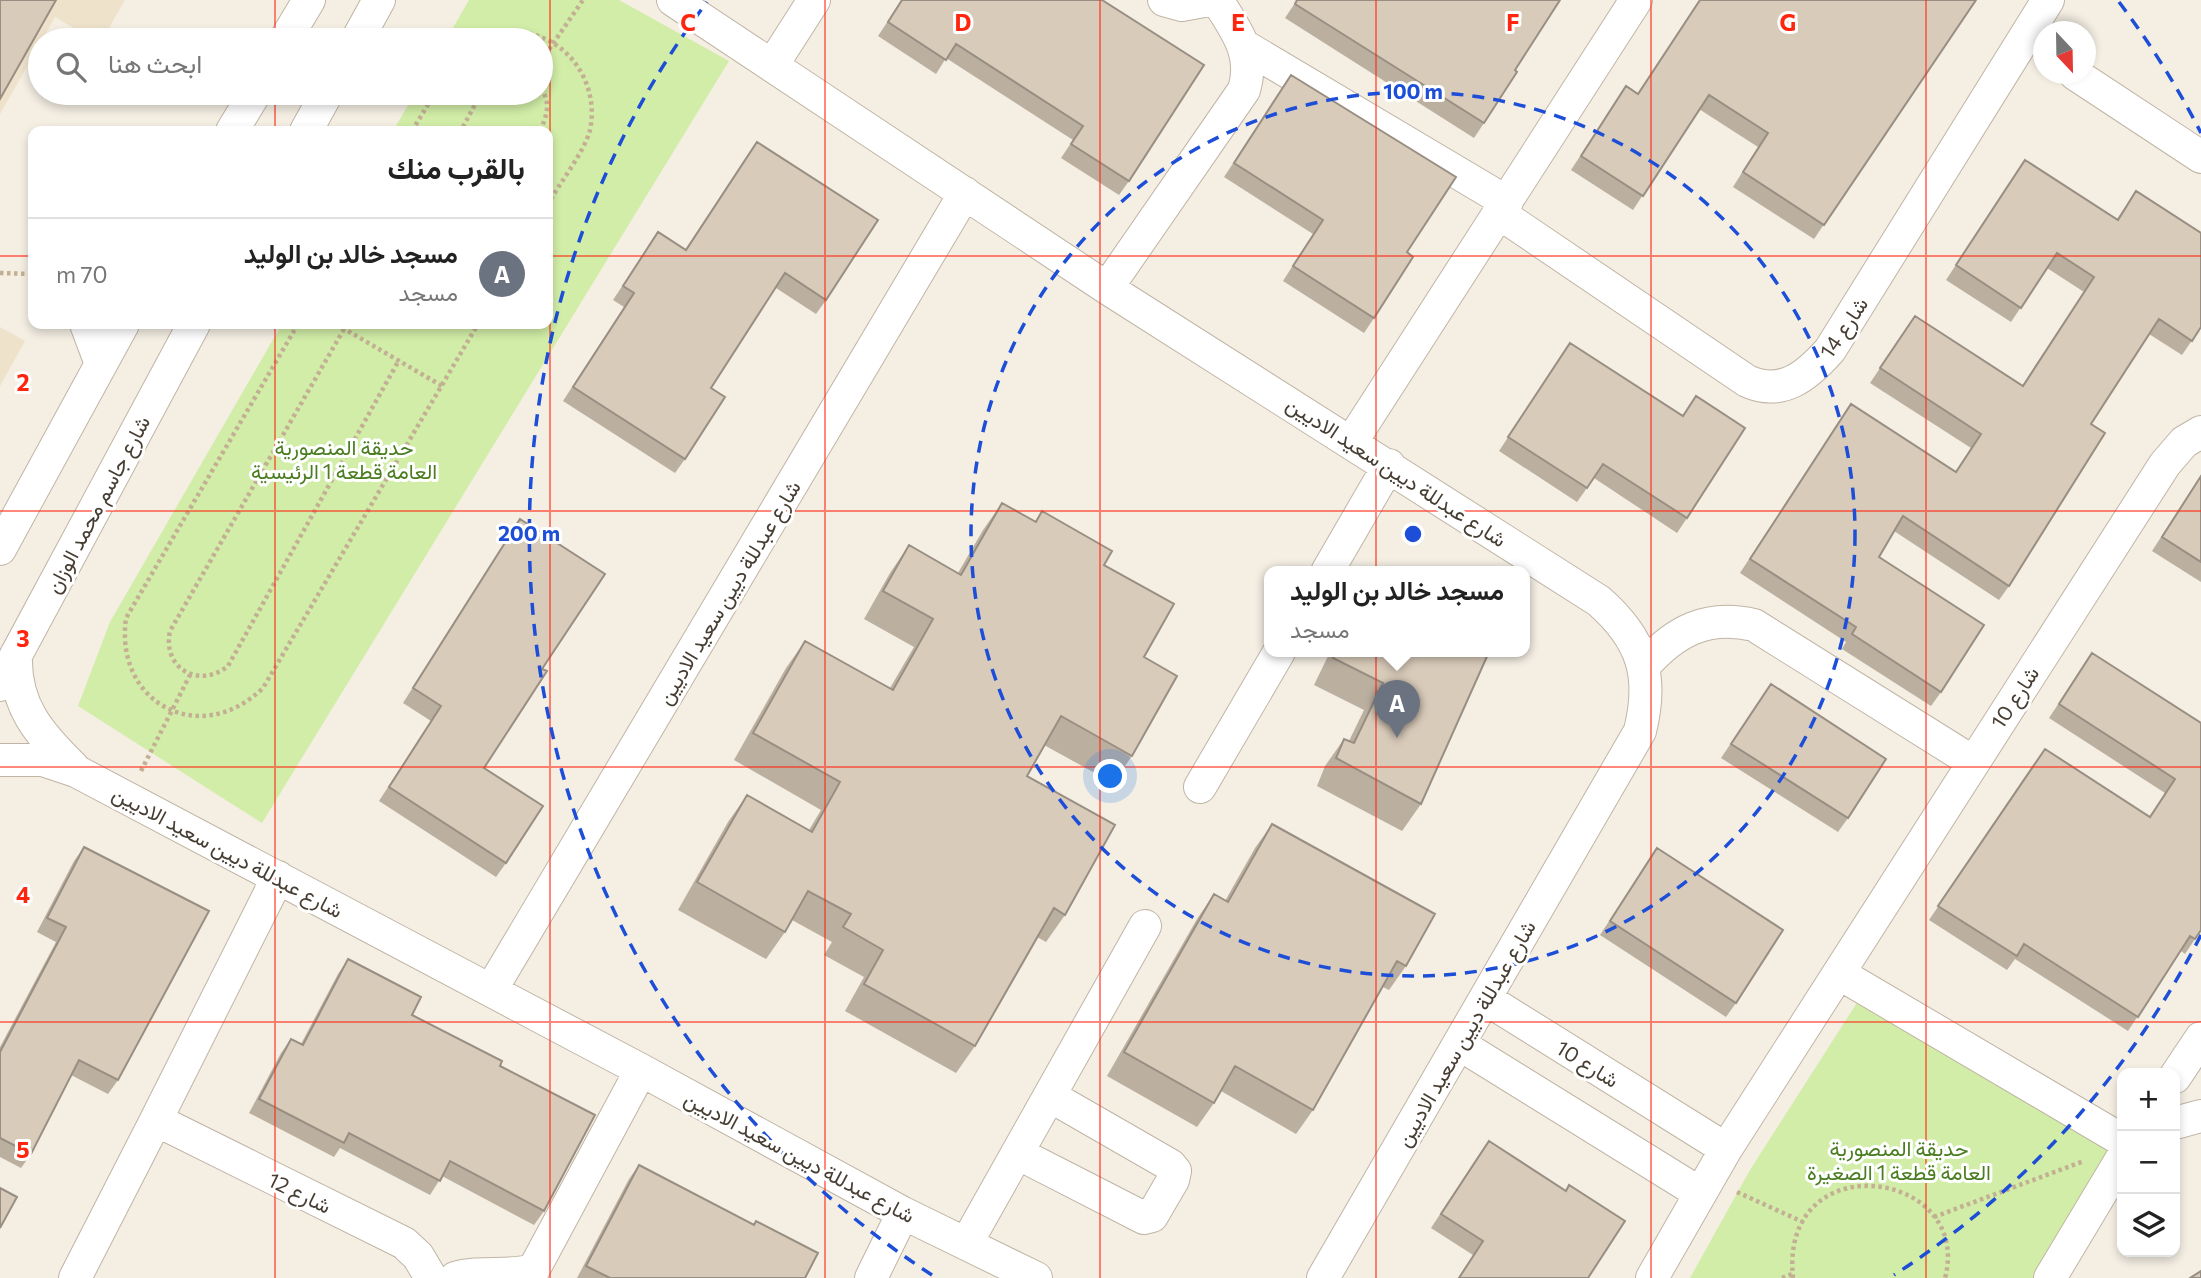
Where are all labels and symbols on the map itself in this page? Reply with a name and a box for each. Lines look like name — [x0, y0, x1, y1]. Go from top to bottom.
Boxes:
text: C — [680, 8, 696, 36]
text: D — [955, 8, 972, 36]
text: E — [1231, 8, 1245, 36]
text: F — [1506, 8, 1520, 36]
text: G — [1780, 8, 1796, 36]
north arrow — [2033, 21, 2096, 84]
text: 100 m — [1383, 78, 1443, 103]
street label: شارع 14 — [1814, 292, 1875, 364]
text: 2 — [16, 368, 30, 396]
street label: شارع عبدللة ديين سعيد الاديين — [1281, 391, 1512, 554]
street label: شارع جاسم محمد الوزان — [40, 411, 157, 598]
park label: حديقة المنصورية العامة قطعة 1 الرئيسية — [251, 434, 437, 485]
street label: شارع عبدللة ديين سعيد الاديين — [651, 475, 807, 710]
text: 200 m — [498, 520, 560, 545]
centre of rings — [1401, 522, 1425, 546]
text: 3 — [16, 624, 30, 652]
street label: شارع 10 — [1985, 661, 2046, 734]
pin: A — [1374, 680, 1420, 738]
your location — [1093, 759, 1127, 793]
street label: شارع عبدللة ديين سعيد الاديين — [107, 780, 347, 925]
text: 4 — [16, 880, 30, 908]
street label: شارع عبدللة ديين سعيد الاديين — [1390, 915, 1543, 1152]
street label: شارع 10 — [1551, 1034, 1624, 1094]
street label: شارع عبدللة ديين سعيد الاديين — [679, 1085, 919, 1230]
text: 5 — [16, 1135, 30, 1163]
park label: حديقة المنصورية العامة قطعة 1 الصغيرة — [1807, 1135, 1991, 1186]
street label: شارع 12 — [263, 1166, 336, 1221]

